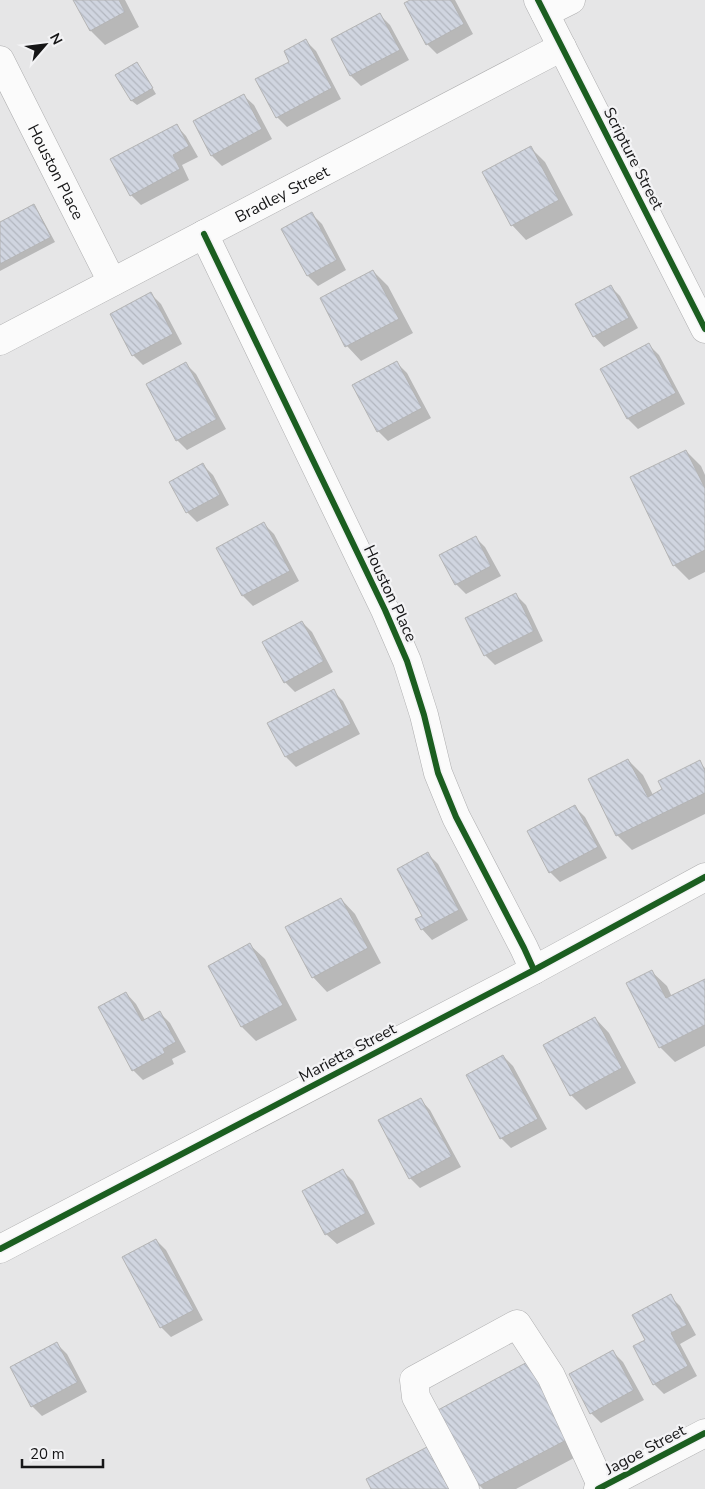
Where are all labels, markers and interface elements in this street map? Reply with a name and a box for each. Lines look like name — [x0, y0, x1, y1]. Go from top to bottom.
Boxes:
north arrow — [20, 20, 70, 70]
text: N — [45, 30, 67, 48]
street label: Scripture Street — [598, 103, 669, 214]
street label: Houston Place — [22, 120, 89, 224]
street label: Bradley Street — [231, 161, 334, 228]
street label: Houston Place — [358, 541, 422, 645]
street label: Marietta Street — [295, 1018, 400, 1088]
street label: Jagoe Street — [600, 1419, 690, 1481]
scale bar — [22, 1436, 104, 1468]
text: 20 m — [30, 1444, 65, 1464]

